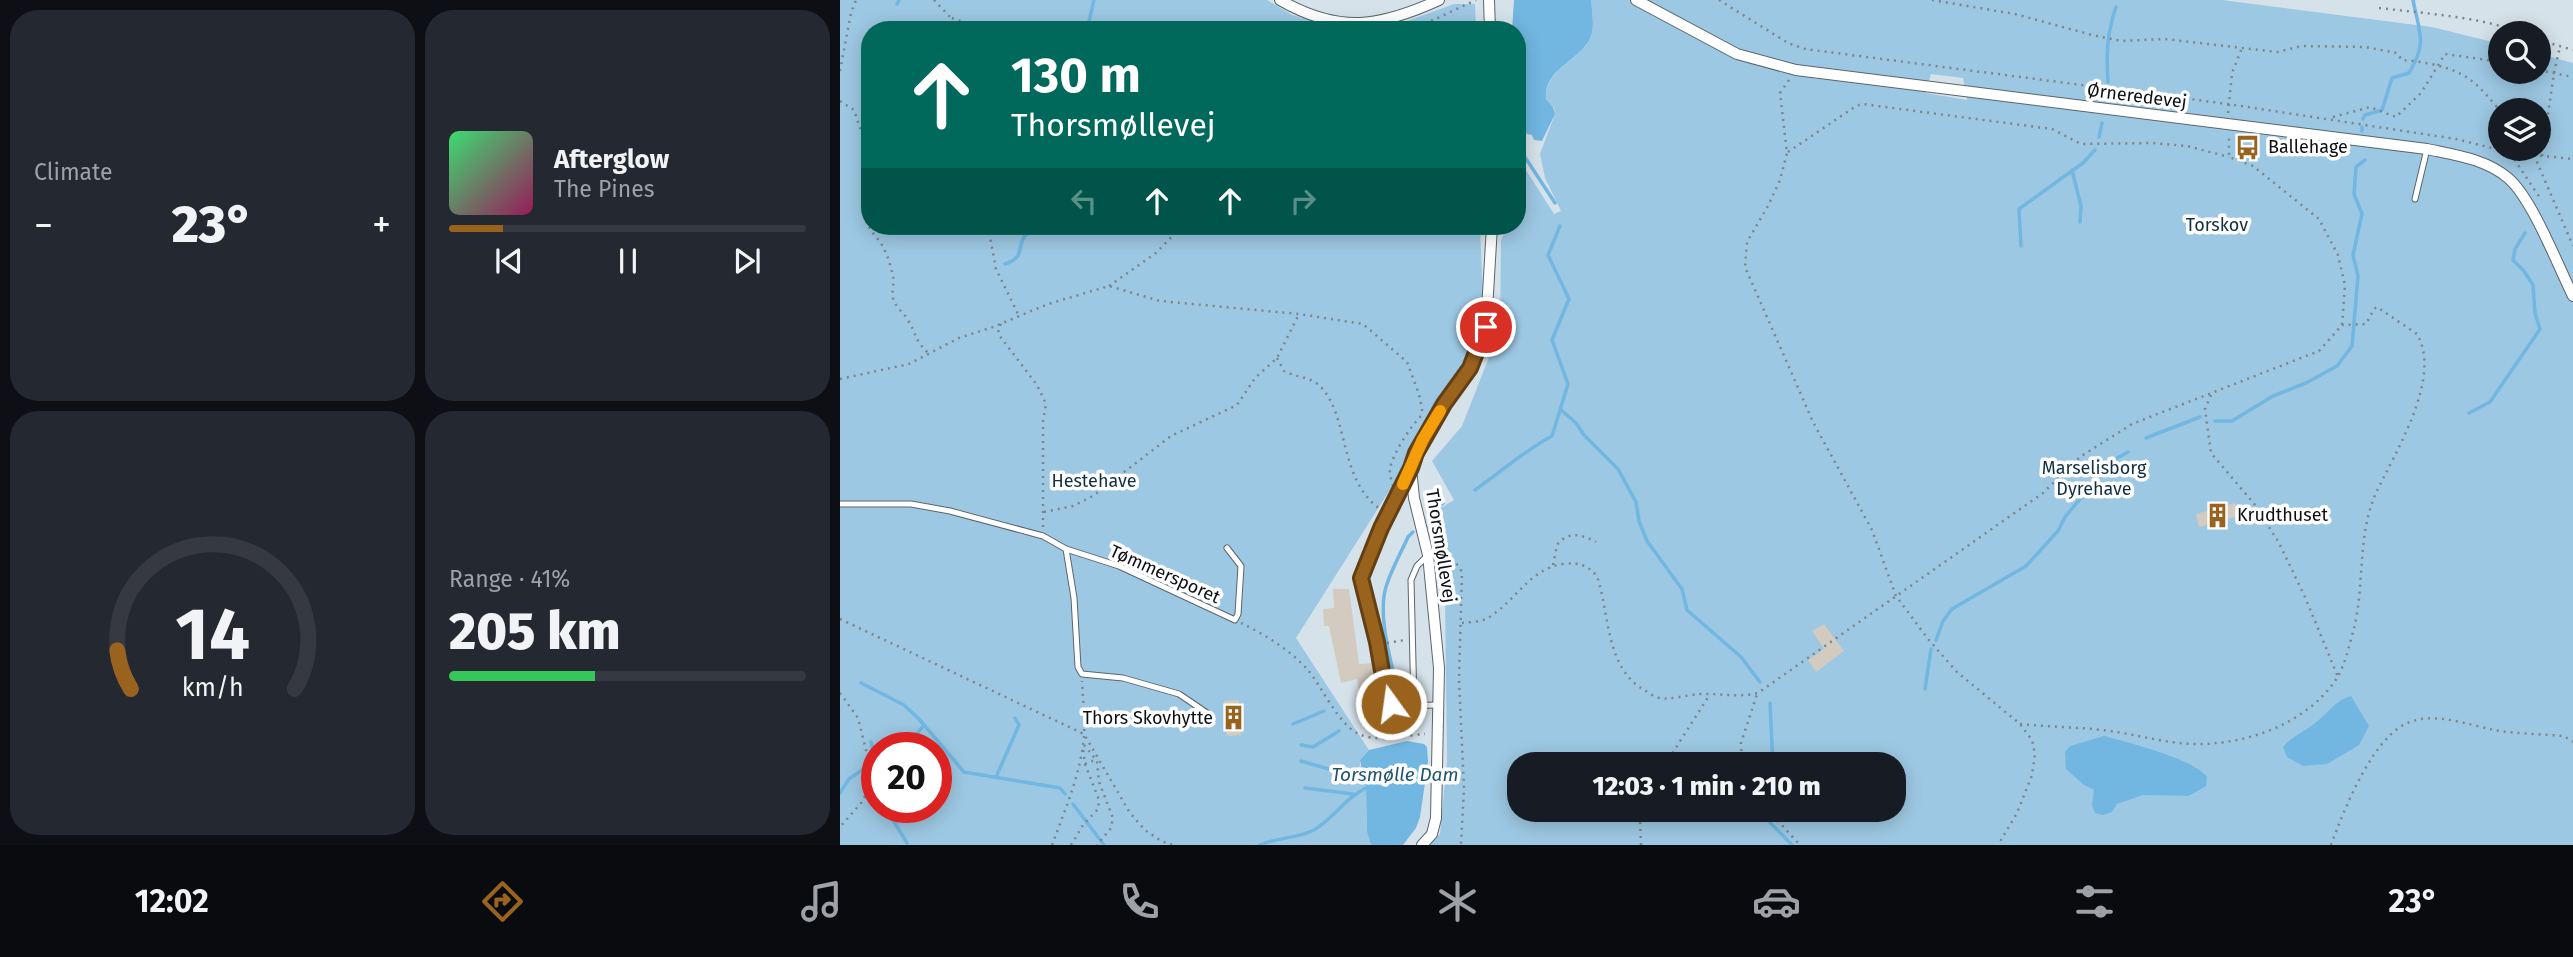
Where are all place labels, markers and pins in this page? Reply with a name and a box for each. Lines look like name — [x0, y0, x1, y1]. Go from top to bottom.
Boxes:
bus stop icon: Ballehage — [2234, 133, 2262, 161]
place label: Ballehage — [2268, 136, 2348, 158]
pin — [1456, 297, 1516, 357]
building icon: Krudthuset — [2203, 501, 2231, 529]
place label: Krudthuset — [2237, 504, 2329, 526]
building icon: Thors Skovhytte — [1219, 704, 1247, 732]
place label: Thors Skovhytte — [1083, 707, 1213, 729]

